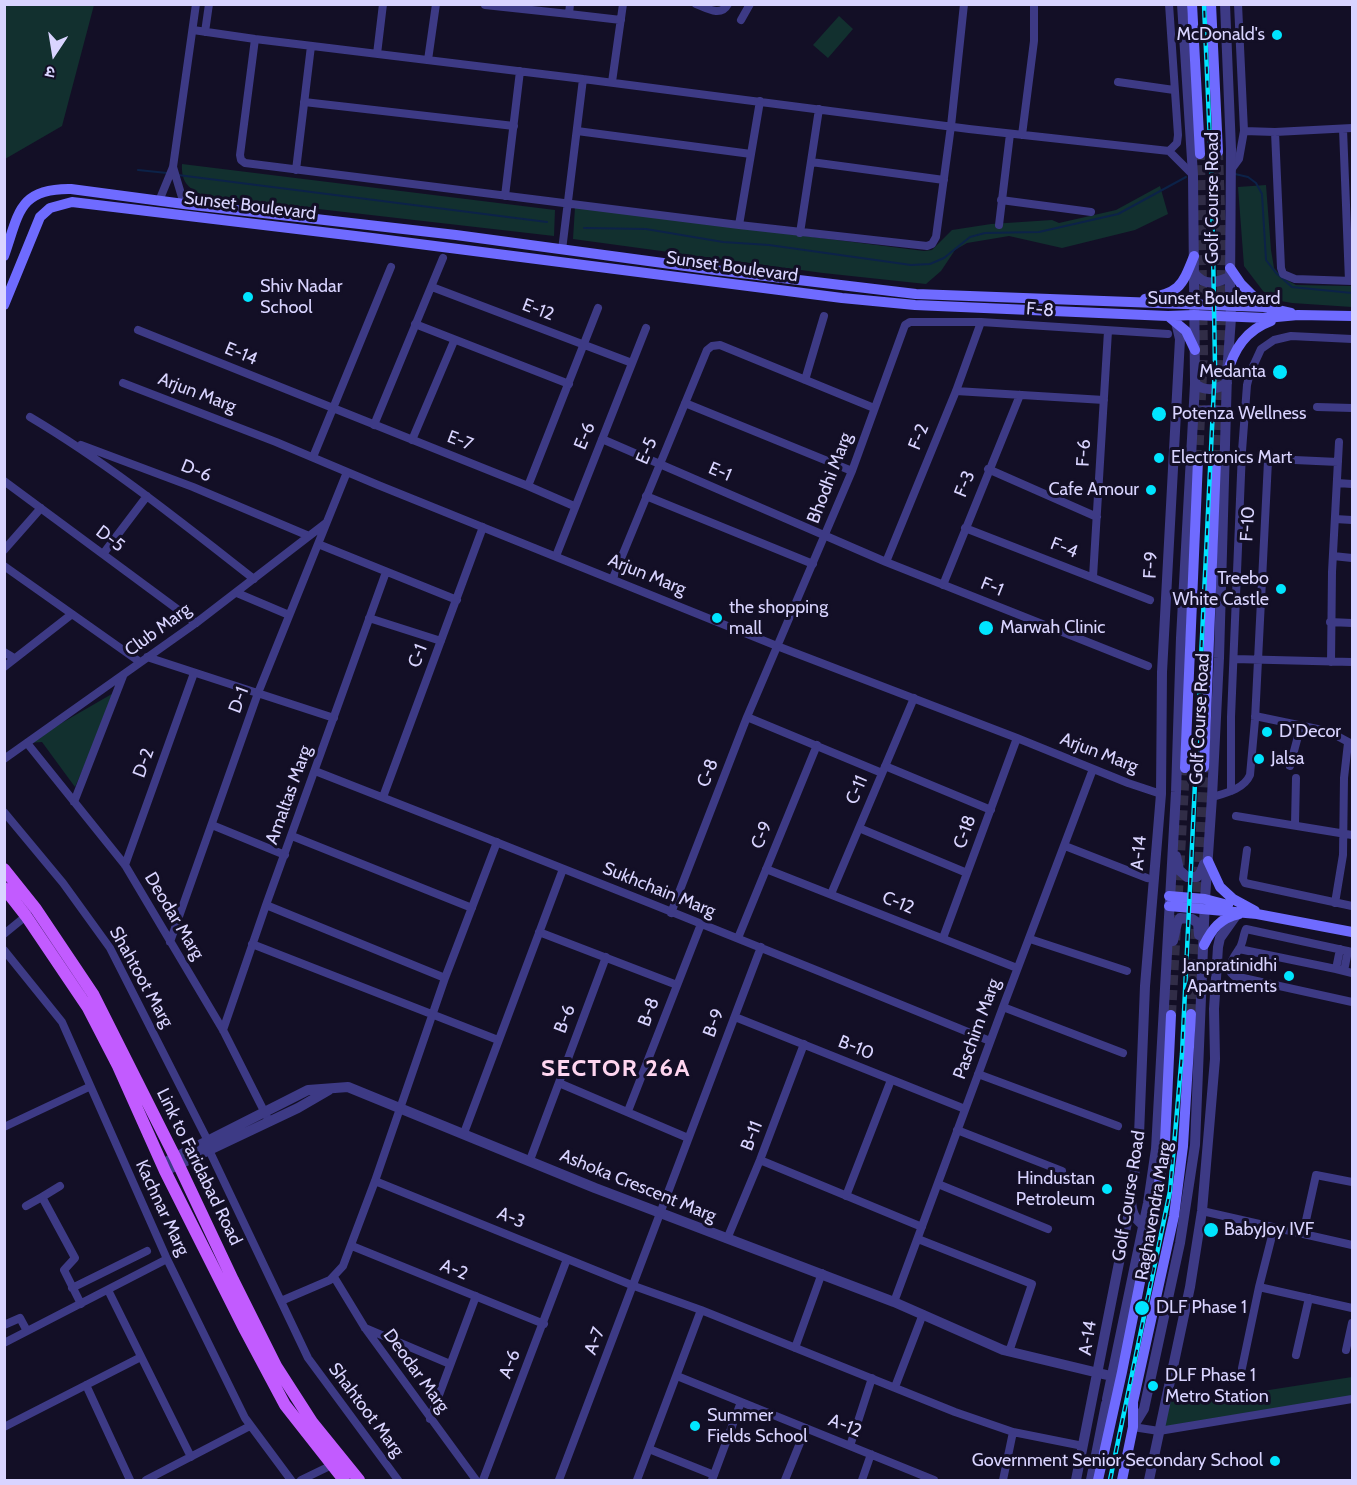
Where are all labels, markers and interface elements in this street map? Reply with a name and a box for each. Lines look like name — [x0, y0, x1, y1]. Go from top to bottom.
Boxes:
north arrow — [24, 24, 84, 84]
place label: McDonald's — [1177, 24, 1265, 46]
marker: McDonald's — [1270, 28, 1284, 42]
text: उ — [44, 62, 57, 82]
street label: Golf Course Road — [1202, 132, 1224, 264]
street label: Sunset Boulevard — [183, 187, 317, 225]
street label: Sunset Boulevard — [665, 247, 799, 287]
place label: Shiv Nadar School — [260, 276, 342, 318]
street label: Sunset Boulevard — [1148, 288, 1280, 310]
marker: Shiv Nadar School — [241, 290, 255, 304]
street label: E-12 — [519, 294, 557, 326]
street label: F-8 — [1025, 298, 1055, 322]
street label: E-14 — [221, 338, 261, 370]
place label: Medanta — [1199, 361, 1266, 383]
marker: Medanta — [1271, 363, 1289, 381]
street label: Arjun Marg — [155, 368, 239, 418]
place label: Potenza Wellness — [1172, 403, 1306, 425]
marker: Potenza Wellness — [1150, 405, 1168, 423]
street label: E-6 — [570, 419, 600, 453]
street label: F-2 — [904, 421, 934, 453]
street label: E-7 — [444, 426, 476, 456]
street label: Bhodhi Marg — [803, 430, 857, 526]
street label: E-5 — [632, 434, 662, 468]
street label: F-6 — [1073, 439, 1095, 467]
place label: Electronics Mart — [1171, 447, 1292, 469]
marker: Electronics Mart — [1152, 451, 1166, 465]
street label: D-6 — [178, 455, 214, 487]
street label: E-1 — [705, 458, 735, 486]
street label: F-3 — [950, 468, 980, 500]
place label: Cafe Amour — [1048, 479, 1139, 501]
marker: Cafe Amour — [1144, 483, 1158, 497]
street label: F-10 — [1236, 506, 1260, 542]
street label: D-5 — [91, 521, 129, 557]
street label: F-4 — [1047, 533, 1081, 563]
street label: Arjun Marg — [605, 550, 689, 600]
street label: F-9 — [1140, 551, 1162, 579]
place label: Treebo White Castle — [1173, 568, 1269, 610]
street label: F-1 — [977, 573, 1007, 601]
marker: Treebo White Castle — [1274, 582, 1288, 596]
place label: the shopping mall — [729, 597, 828, 640]
street label: Club Marg — [121, 599, 195, 661]
marker: the shopping mall — [710, 611, 724, 625]
place label: Marwah Clinic — [1000, 617, 1105, 639]
marker: Marwah Clinic — [977, 619, 995, 637]
street label: C-1 — [404, 641, 432, 671]
street label: Golf Course Road — [1186, 653, 1214, 785]
street label: D-1 — [224, 684, 254, 716]
place label: D'Decor — [1279, 721, 1341, 743]
marker: D'Decor — [1260, 725, 1274, 739]
street label: Arjun Marg — [1057, 728, 1141, 778]
street label: Amaltas Marg — [261, 743, 317, 847]
street label: D-2 — [129, 745, 159, 781]
place label: Jalsa — [1271, 748, 1304, 770]
marker: Jalsa — [1252, 752, 1266, 766]
street label: C-8 — [693, 756, 723, 790]
street label: C-11 — [841, 772, 873, 808]
street label: C-18 — [949, 812, 981, 852]
street label: C-9 — [747, 818, 777, 852]
street label: A-14 — [1127, 835, 1151, 871]
street label: Sukhchain Marg — [599, 858, 719, 922]
street label: Deodar Marg — [139, 868, 209, 964]
street label: C-12 — [879, 887, 917, 919]
street label: Shahtoot Marg — [104, 923, 178, 1031]
place label: Janpratinidhi Apartments — [1183, 955, 1277, 998]
marker: Janpratinidhi Apartments — [1282, 969, 1296, 983]
street label: Paschim Marg — [949, 976, 1005, 1082]
street label: B-8 — [634, 994, 664, 1030]
street label: B-6 — [550, 1002, 580, 1036]
street label: B-9 — [699, 1006, 729, 1040]
street label: B-10 — [835, 1031, 877, 1065]
district label: SECTOR 26A — [541, 1055, 691, 1083]
street label: Link to Faridabad Road — [152, 1085, 246, 1249]
street label: B-11 — [737, 1118, 767, 1154]
street label: Golf Course Road — [1108, 1129, 1150, 1263]
street label: Raghavendra Marg — [1131, 1140, 1177, 1282]
street label: Ashoka Crescent Marg — [557, 1145, 719, 1227]
street label: Kachnar Marg — [130, 1157, 194, 1259]
place label: Hindustan Petroleum — [1016, 1168, 1095, 1210]
marker: Hindustan Petroleum — [1100, 1182, 1114, 1196]
street label: A-3 — [494, 1203, 528, 1233]
place label: BabyJoy IVF — [1224, 1219, 1314, 1241]
marker: BabyJoy IVF — [1202, 1221, 1220, 1239]
street label: A-2 — [437, 1255, 471, 1285]
place label: DLF Phase 1 — [1156, 1297, 1247, 1319]
marker: DLF Phase 1 — [1133, 1299, 1151, 1317]
street label: A-14 — [1075, 1319, 1101, 1357]
street label: A-7 — [580, 1324, 610, 1358]
street label: Deodar Marg — [378, 1325, 454, 1417]
street label: A-6 — [495, 1347, 525, 1381]
street label: Shahtoot Marg — [324, 1359, 408, 1461]
place label: DLF Phase 1 Metro Station — [1165, 1365, 1269, 1408]
marker: DLF Phase 1 Metro Station — [1146, 1379, 1160, 1393]
place label: Summer Fields School — [707, 1405, 807, 1448]
street label: A-12 — [825, 1410, 865, 1442]
marker: Summer Fields School — [688, 1419, 702, 1433]
place label: Government Senior Secondary School — [972, 1450, 1263, 1472]
marker: Government Senior Secondary School — [1268, 1454, 1282, 1468]

